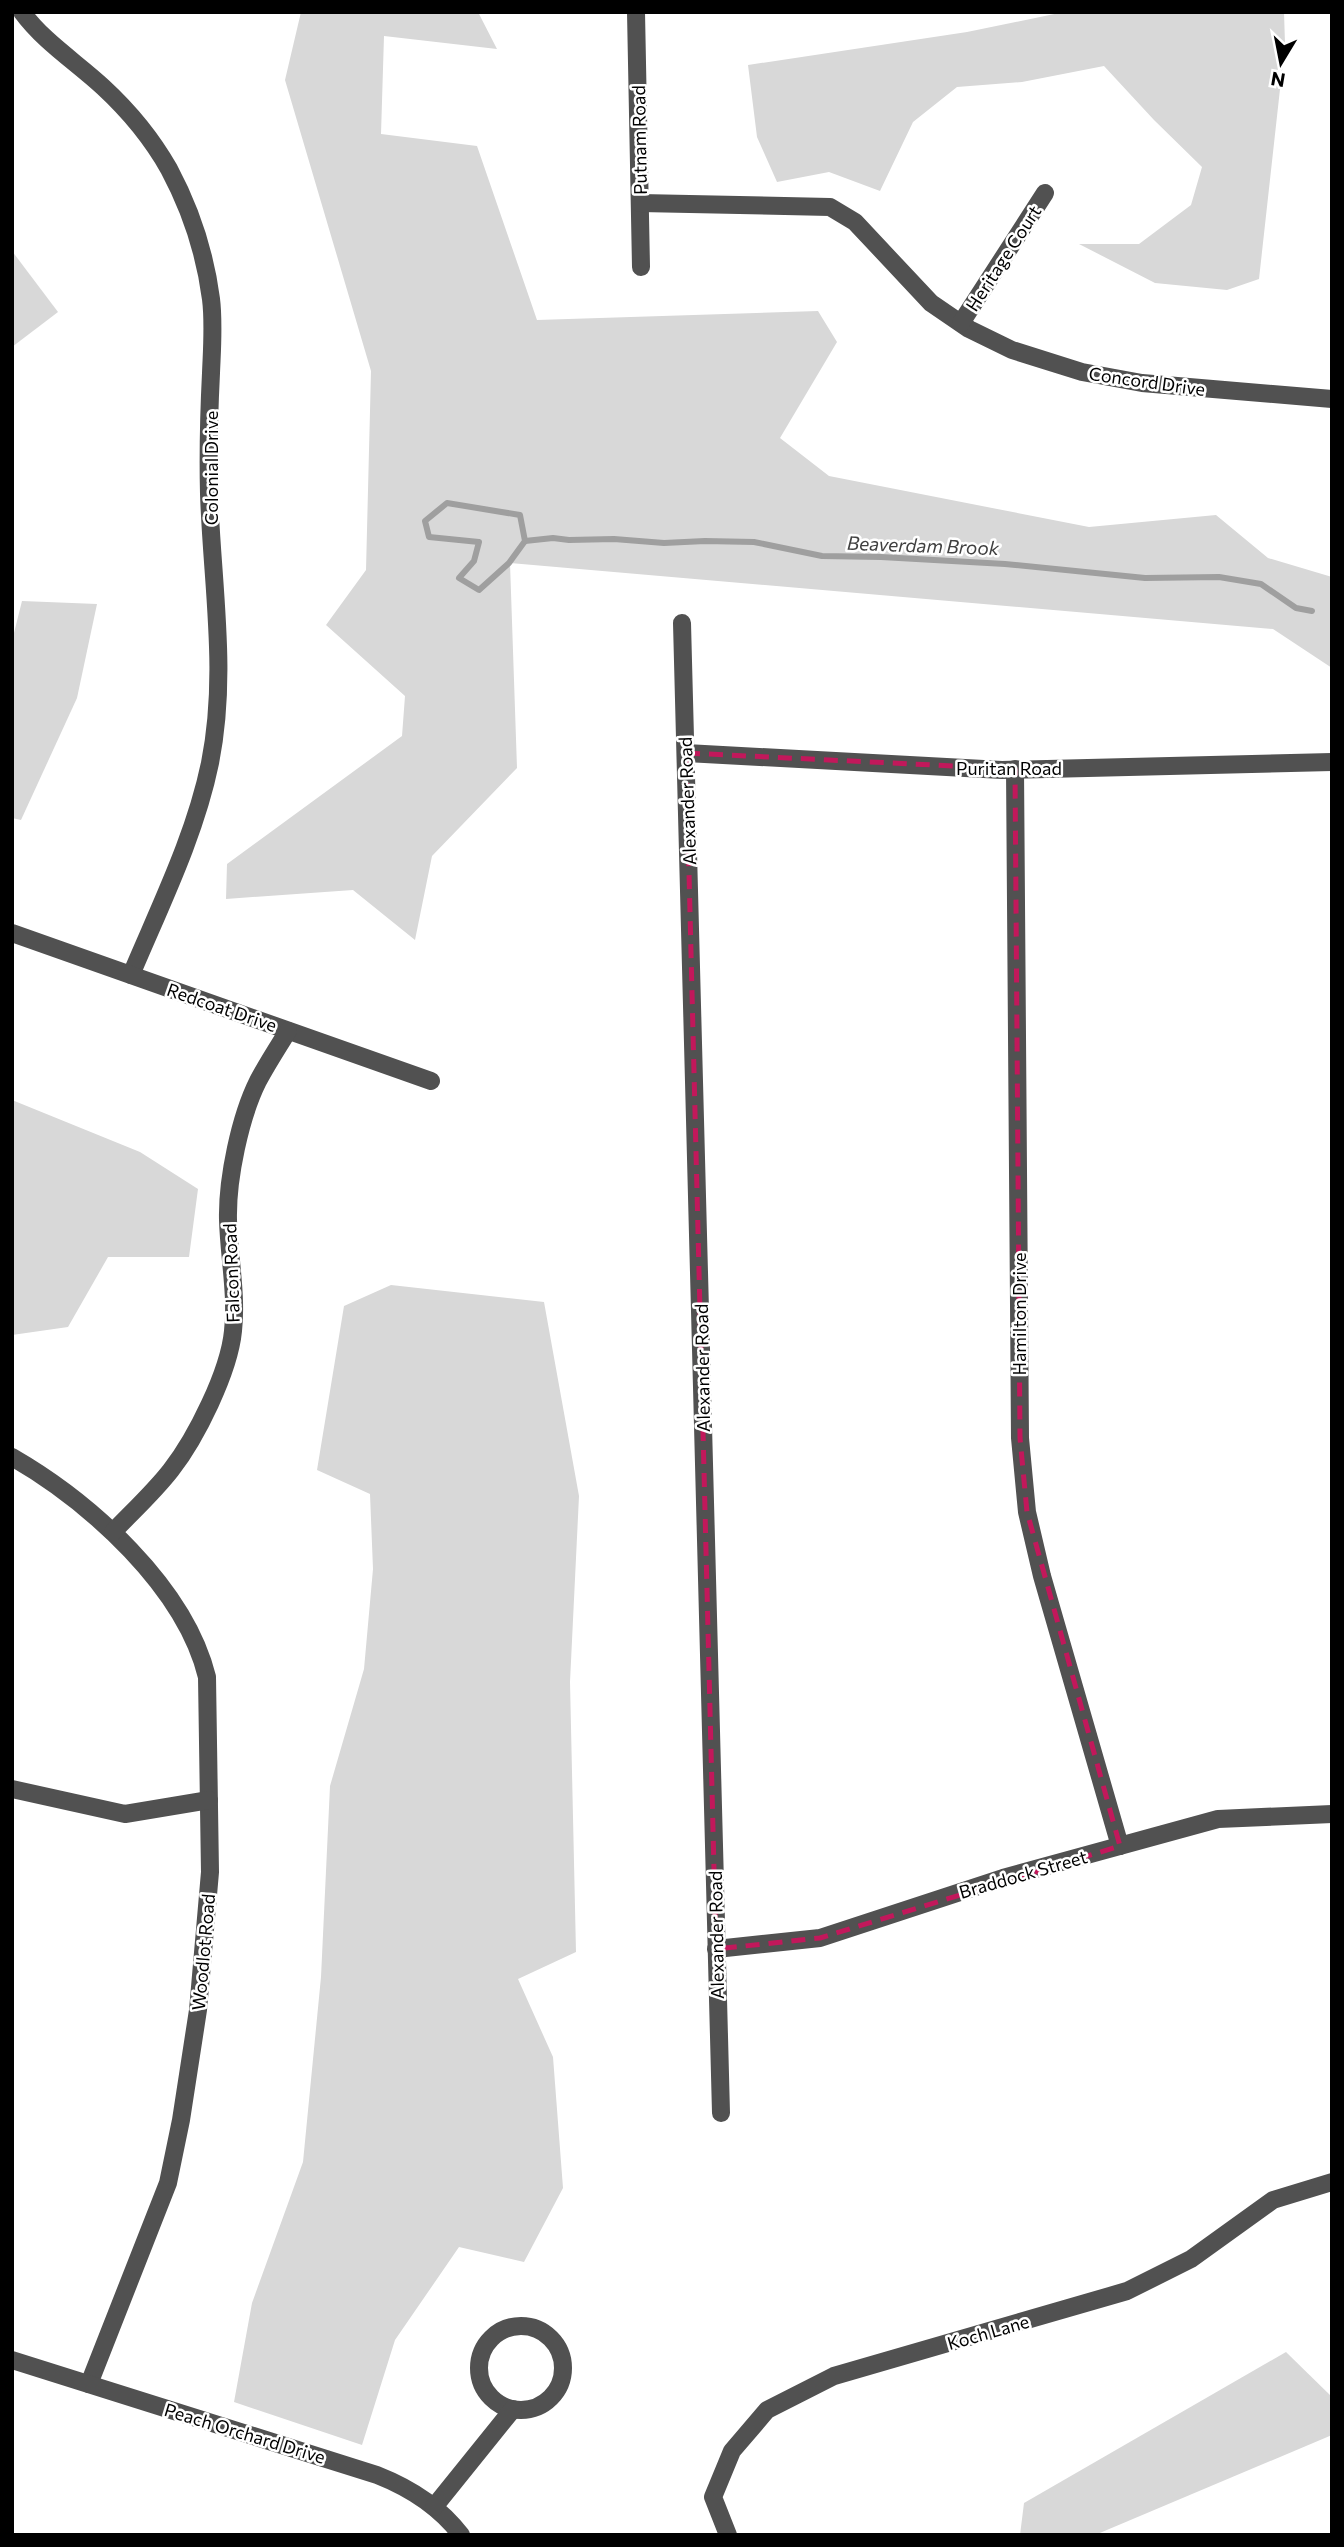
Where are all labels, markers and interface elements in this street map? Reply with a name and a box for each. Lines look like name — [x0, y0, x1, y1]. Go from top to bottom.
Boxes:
north arrow — [1246, 28, 1316, 98]
text: N — [1269, 68, 1287, 93]
street label: Putnam Road — [627, 85, 651, 195]
street label: Heritage Court — [961, 201, 1045, 315]
street label: Concord Drive — [1087, 362, 1207, 400]
street label: Colonial Drive — [200, 411, 222, 525]
water label: Beaverdam Brook — [846, 531, 1000, 559]
street label: Alexander Road — [674, 736, 700, 866]
street label: Puritan Road — [956, 757, 1062, 779]
street label: Redcoat Drive — [164, 978, 280, 1036]
street label: Falcon Road — [218, 1223, 244, 1323]
street label: Hamilton Drive — [1008, 1252, 1030, 1376]
street label: Alexander Road — [690, 1304, 714, 1432]
street label: Braddock Street — [956, 1845, 1090, 1903]
street label: Alexander Road — [704, 1871, 728, 1999]
street label: Woodlot Road — [187, 1893, 219, 2011]
street label: Koch Lane — [944, 2310, 1032, 2354]
street label: Peach Orchard Drive — [162, 2398, 328, 2468]

